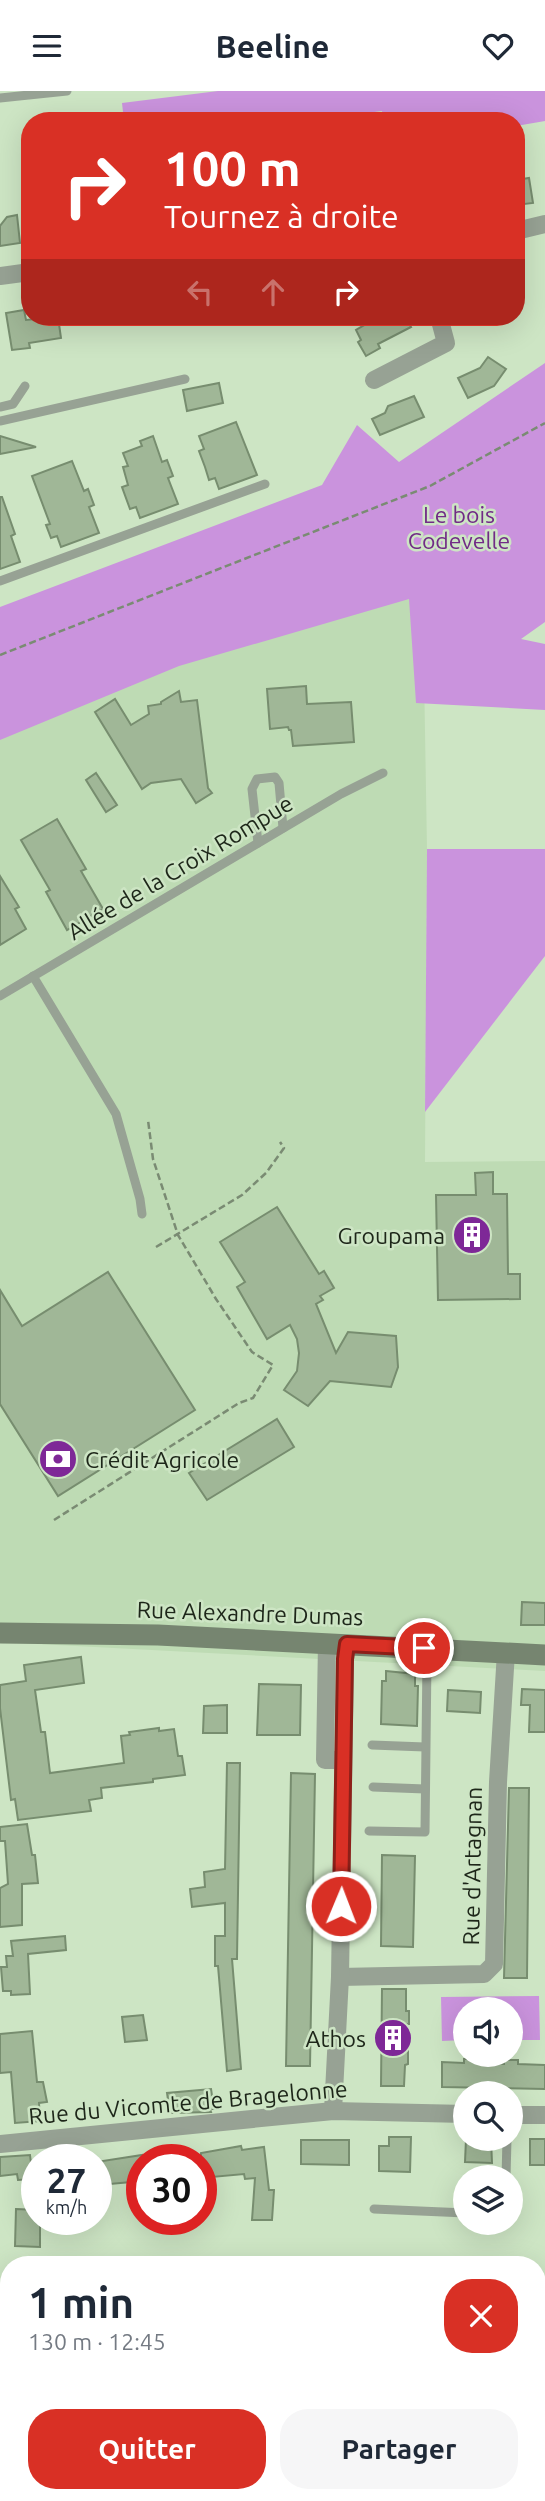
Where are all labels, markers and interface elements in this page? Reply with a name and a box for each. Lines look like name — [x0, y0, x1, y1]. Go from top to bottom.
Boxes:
icon: menu — [28, 27, 66, 65]
icon: heart — [479, 27, 517, 65]
text: Beeline — [216, 28, 329, 64]
icon: right — [49, 140, 140, 231]
text: 100 m — [164, 140, 301, 195]
text: Tournez à droite — [164, 198, 399, 234]
icon: left — [181, 273, 219, 311]
icon: ahead — [254, 273, 292, 311]
icon: right — [327, 273, 365, 311]
park label: Le bois Codevelle — [408, 502, 510, 553]
street label: Allée de la Croix Rompue — [63, 790, 297, 944]
building icon: Groupama — [451, 1214, 493, 1256]
place label: Groupama — [338, 1223, 445, 1248]
bank icon: Crédit Agricole — [37, 1438, 79, 1480]
place label: Crédit Agricole — [85, 1447, 239, 1472]
street label: Rue Alexandre Dumas — [136, 1597, 364, 1629]
pin — [394, 1618, 454, 1678]
icon: arrive — [405, 1629, 443, 1667]
street label: Rue d'Artagnan — [458, 1786, 486, 1946]
position arrow — [304, 1869, 378, 1943]
map controls — [453, 1997, 523, 2235]
button: sound — [453, 1997, 523, 2067]
building icon: Athos — [372, 2017, 414, 2059]
place label: Athos — [305, 2026, 366, 2051]
street label: Rue du Vicomte de Bragelonne — [28, 2076, 348, 2128]
button: search — [453, 2081, 523, 2151]
speed limit sign: 30 — [126, 2144, 217, 2235]
text: 27 — [47, 2160, 86, 2200]
button: layers — [453, 2165, 523, 2235]
text: km/h — [46, 2197, 87, 2217]
text: 1 min — [28, 2279, 134, 2326]
button: close — [444, 2279, 518, 2353]
text: 130 m · 12:45 — [28, 2329, 166, 2354]
button: Quitter — [28, 2409, 266, 2489]
button: Partager — [280, 2409, 518, 2489]

